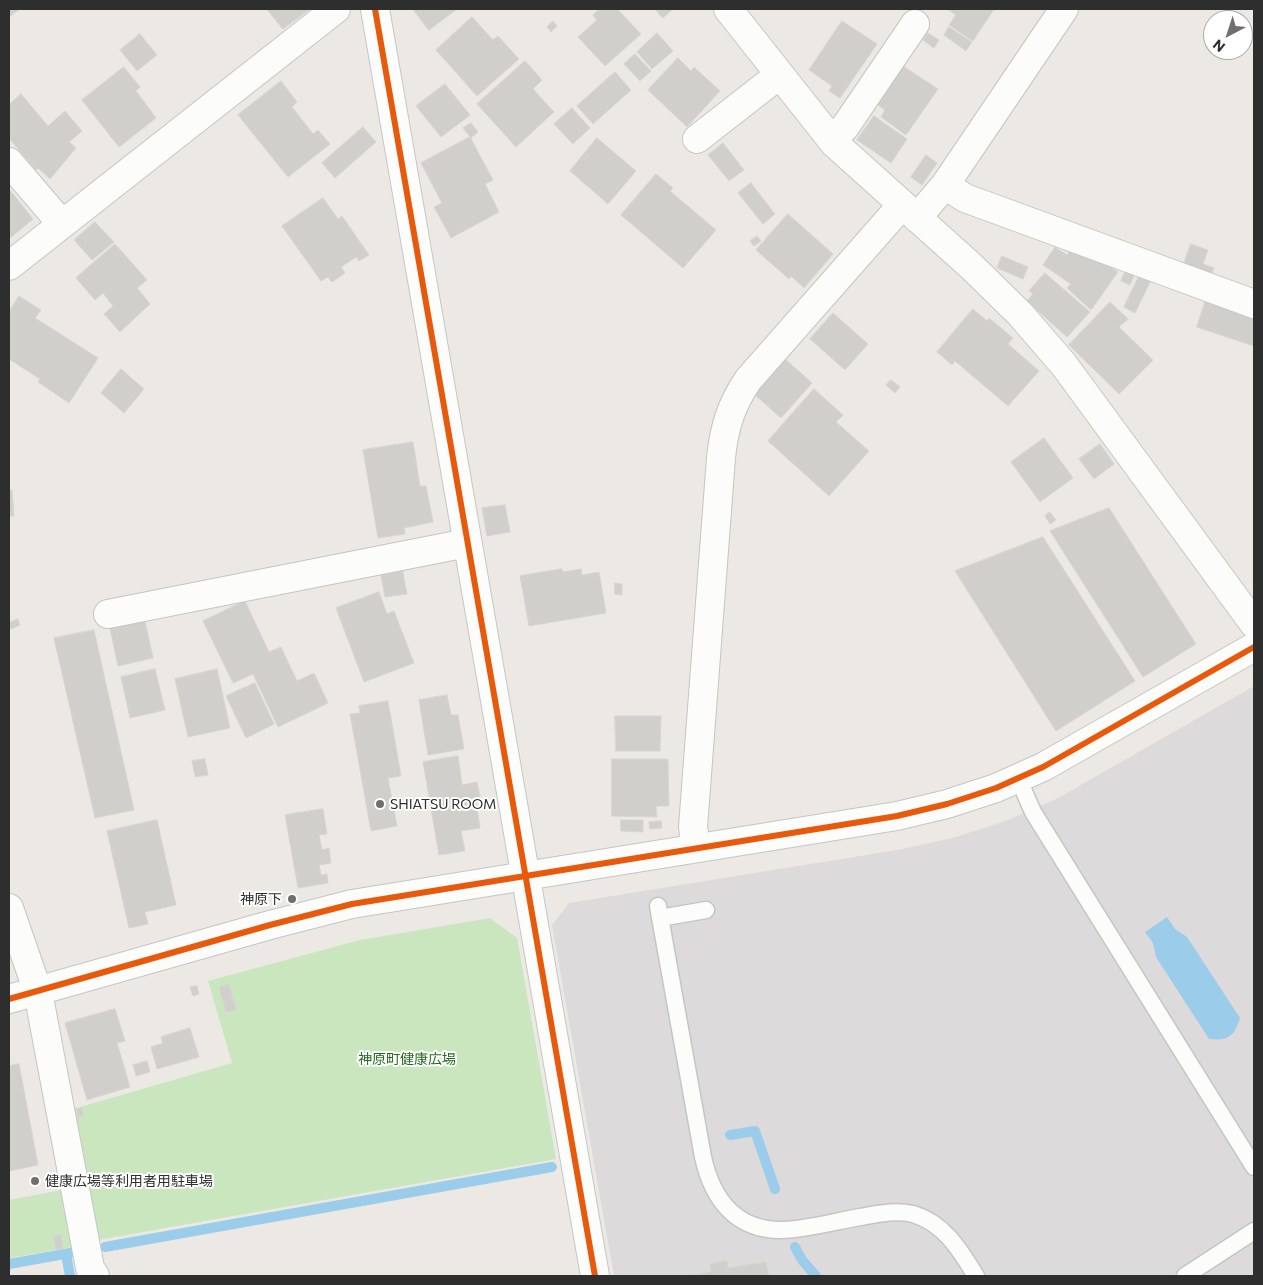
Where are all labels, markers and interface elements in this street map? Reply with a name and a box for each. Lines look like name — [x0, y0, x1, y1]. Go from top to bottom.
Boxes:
north arrow — [1203, 10, 1253, 60]
text: N — [1209, 36, 1228, 56]
place label: SHIATSU ROOM — [390, 796, 496, 812]
marker: SHIATSU ROOM — [374, 798, 386, 810]
place label: 神原下 — [240, 891, 282, 907]
marker: 神原下 — [286, 893, 298, 905]
park label: 神原町健康広場 — [358, 1051, 456, 1067]
place label: 健康広場等利用者用駐車場 — [45, 1173, 213, 1189]
marker: 健康広場等利用者用駐車場 — [29, 1175, 41, 1187]

